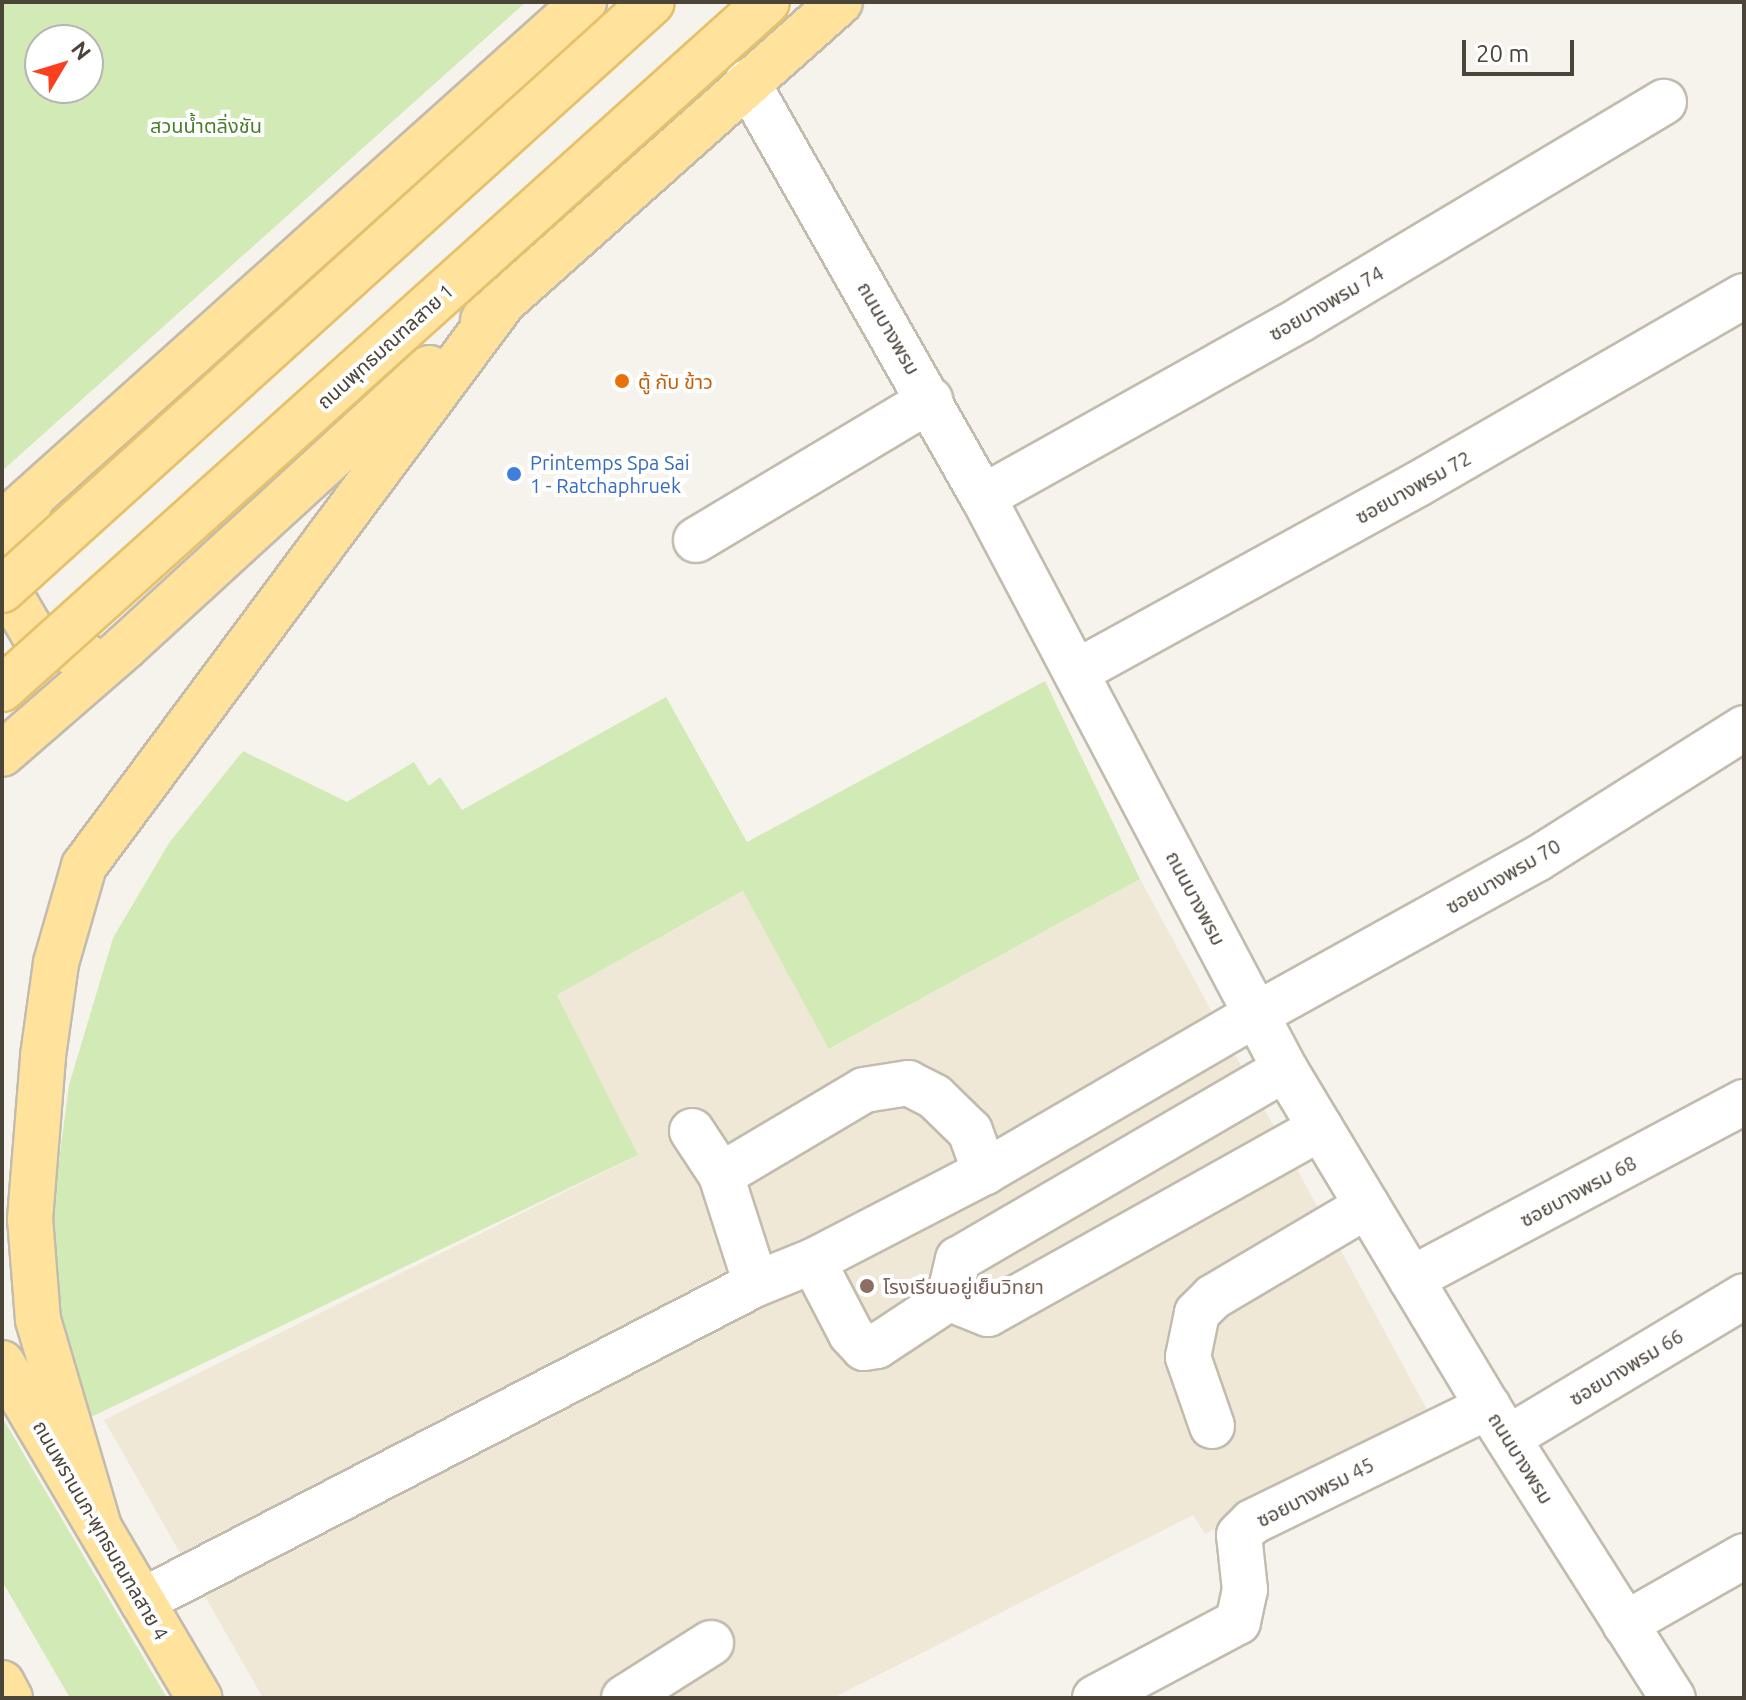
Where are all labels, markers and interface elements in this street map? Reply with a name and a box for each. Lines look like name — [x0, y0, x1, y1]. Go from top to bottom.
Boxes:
north arrow — [24, 24, 104, 104]
scale bar — [1466, 24, 1578, 74]
text: N — [67, 36, 97, 64]
text: 20 m — [1476, 40, 1529, 67]
park label: สวนน้ำตลิ่งชัน — [150, 113, 262, 137]
street label: ซอยบางพรม 74 — [1264, 260, 1388, 346]
street label: ถนนบางพรม — [853, 277, 925, 379]
street label: ถนนพุทธมณฑลสาย 1 — [312, 278, 458, 414]
place label: ตู้ กับ ข้าว — [638, 369, 713, 393]
marker: ตู้ กับ ข้าว — [613, 372, 631, 390]
street label: ซอยบางพรม 72 — [1351, 445, 1475, 529]
place label: Printemps Spa Sai 1 - Ratchaphruek — [530, 450, 690, 497]
marker: Printemps Spa Sai 1 - Ratchaphruek — [505, 465, 523, 483]
street label: ซอยบางพรม 70 — [1441, 833, 1565, 919]
street label: ถนนบางพรม — [1161, 847, 1231, 949]
street label: ซอยบางพรม 68 — [1516, 1150, 1640, 1232]
place label: โรงเรียนอยู่เย็นวิทยา — [883, 1274, 1044, 1298]
marker: โรงเรียนอยู่เย็นวิทยา — [858, 1277, 876, 1295]
street label: ซอยบางพรม 66 — [1565, 1324, 1687, 1410]
street label: ถนนบางพรม — [1483, 1408, 1559, 1508]
street label: ถนนพรานนก-พุทธมณฑลสาย 4 — [28, 1416, 174, 1644]
street label: ซอยบางพรม 45 — [1252, 1452, 1378, 1532]

